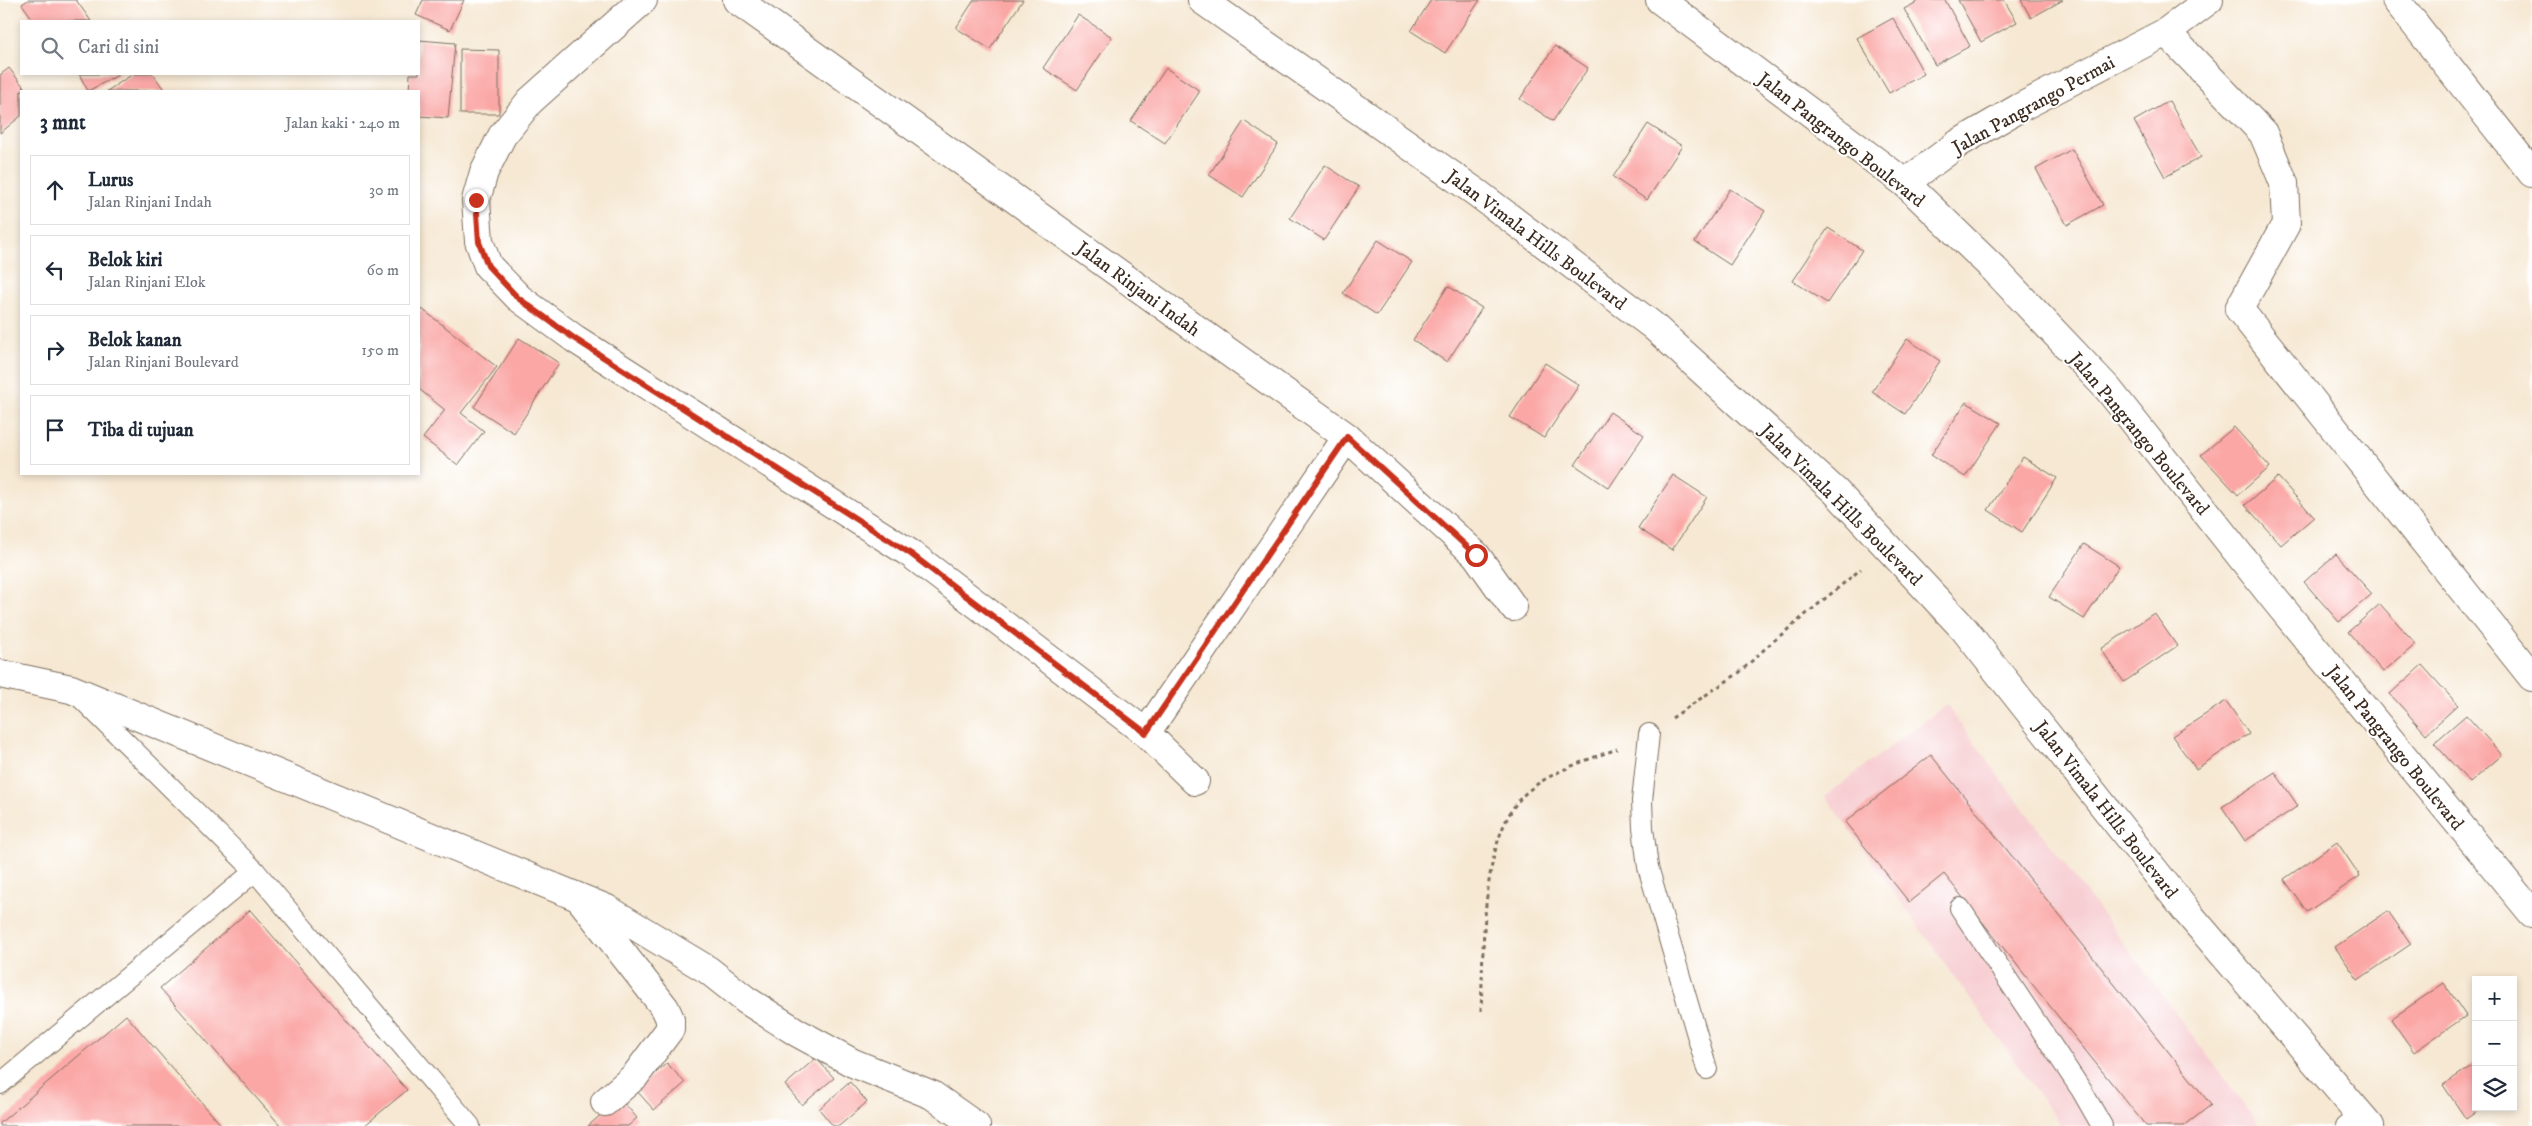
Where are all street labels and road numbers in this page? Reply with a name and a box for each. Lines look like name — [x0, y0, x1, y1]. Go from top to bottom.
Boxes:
street label: Jalan Pangrango Permai — [1947, 51, 2119, 160]
street label: Jalan Pangrango Boulevard — [1751, 67, 1930, 213]
street label: Jalan Vimala Hills Boulevard — [1440, 164, 1631, 316]
street label: Jalan Rinjani Indah — [1070, 235, 1204, 342]
street label: Jalan Pangrango Boulevard — [2063, 346, 2214, 521]
street label: Jalan Vimala Hills Boulevard — [1754, 418, 1927, 591]
street label: Jalan Pangrango Boulevard — [2320, 659, 2469, 836]
street label: Jalan Vimala Hills Boulevard — [2028, 715, 2183, 904]

